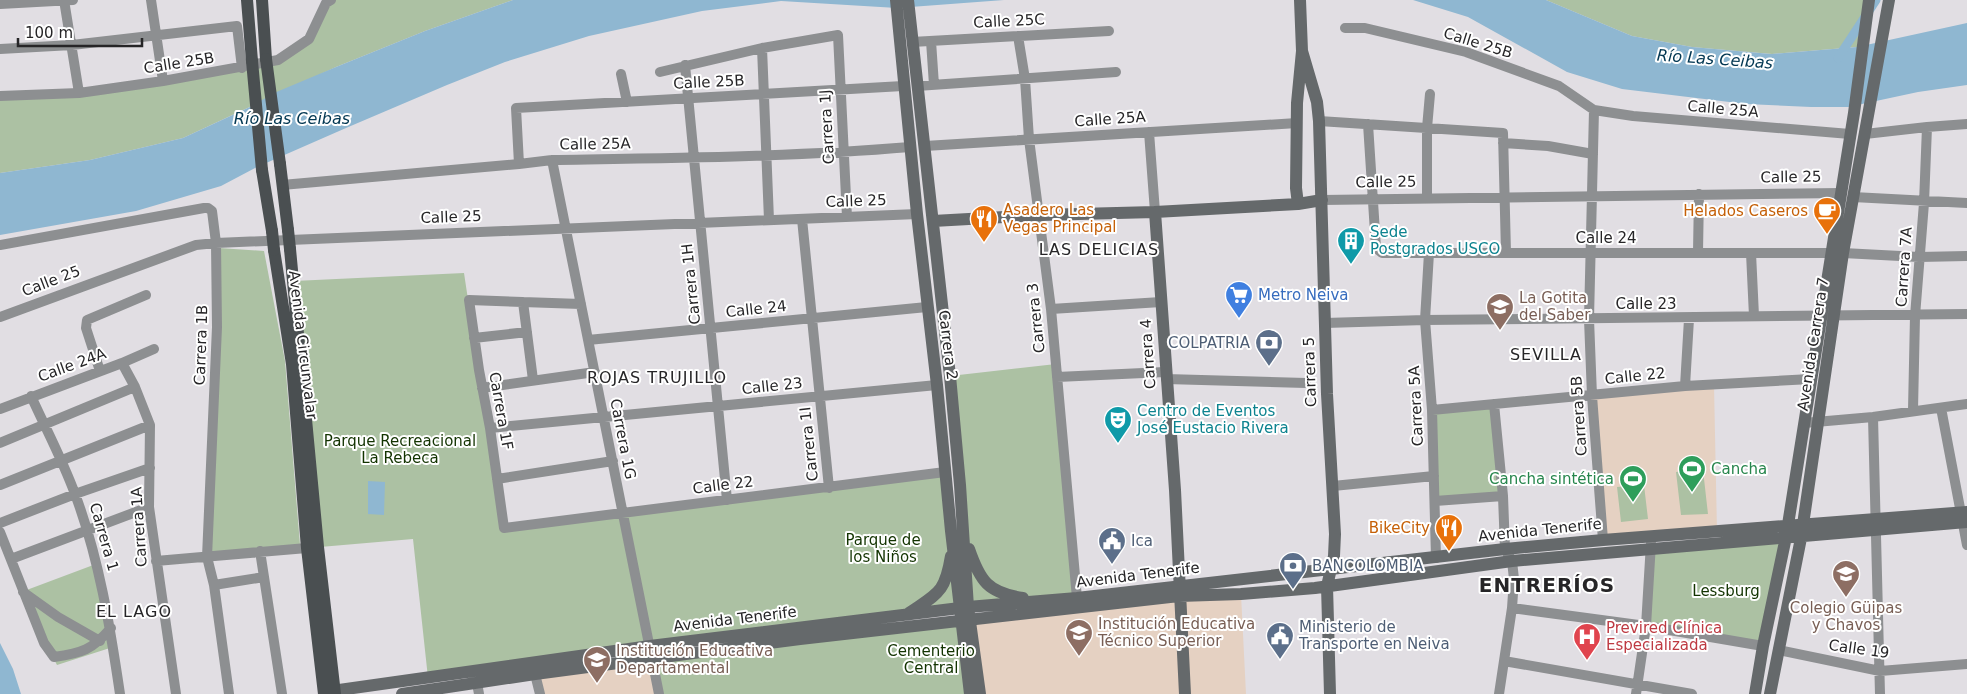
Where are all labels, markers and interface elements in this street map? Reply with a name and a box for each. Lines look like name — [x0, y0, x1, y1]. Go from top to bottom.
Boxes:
street label: Calle 25C — [973, 10, 1045, 32]
scale bar — [18, 15, 141, 47]
text: 100 m — [25, 24, 73, 42]
street label: Calle 25B — [1441, 24, 1515, 62]
water label: Río Las Ceibas — [1656, 45, 1774, 73]
street label: Calle 25B — [142, 49, 216, 77]
street label: Calle 25B — [673, 71, 745, 93]
street label: Carrera 1J — [816, 89, 838, 165]
street label: Calle 25A — [1687, 97, 1760, 121]
street label: Calle 25A — [1074, 107, 1147, 130]
water label: Río Las Ceibas — [234, 109, 350, 128]
street label: Calle 25A — [559, 134, 632, 154]
street label: Calle 25 — [1760, 167, 1822, 187]
street label: Calle 25 — [1355, 172, 1417, 192]
street label: Calle 25 — [825, 191, 887, 211]
cafe icon: Helados Caseros — [1812, 196, 1842, 235]
place label: Asadero Las Vegas Principal — [1003, 201, 1117, 236]
place label: Helados Caseros — [1683, 202, 1808, 220]
restaurant icon: Asadero Las Vegas Principal — [969, 204, 999, 243]
street label: Calle 25 — [420, 207, 482, 227]
place label: Sede Postgrados USCO — [1370, 223, 1500, 258]
street label: Carrera 7A — [1892, 225, 1916, 308]
building icon: Sede Postgrados USCO — [1336, 226, 1366, 265]
street label: Calle 24 — [1575, 229, 1637, 247]
district label: LAS DELICIAS — [1039, 240, 1159, 259]
street label: Carrera 1H — [678, 242, 704, 326]
street label: Calle 25 — [19, 262, 83, 300]
street label: Avenida Circunvalar — [285, 269, 321, 421]
street label: Avenida Carrera 7 — [1794, 276, 1832, 412]
supermarket icon: Metro Neiva — [1224, 280, 1254, 319]
street label: Carrera 3 — [1023, 282, 1049, 354]
place label: Metro Neiva — [1258, 286, 1349, 304]
place label: La Gotita del Saber — [1519, 289, 1591, 324]
school or university icon: La Gotita del Saber — [1485, 292, 1515, 331]
street label: Calle 23 — [1615, 295, 1677, 313]
street label: Calle 24 — [725, 297, 787, 321]
street label: Carrera 1B — [191, 304, 211, 386]
street label: Carrera 2 — [935, 309, 961, 381]
street label: Carrera 4 — [1137, 318, 1159, 390]
bank icon: COLPATRIA — [1254, 328, 1284, 367]
place label: COLPATRIA — [1168, 334, 1251, 352]
street label: Carrera 5 — [1300, 337, 1320, 407]
street label: Calle 24A — [35, 344, 109, 386]
district label: SEVILLA — [1510, 345, 1582, 364]
street label: Calle 22 — [1604, 364, 1666, 388]
street label: Carrera 5A — [1405, 365, 1427, 447]
district label: ROJAS TRUJILLO — [587, 368, 727, 387]
street label: Carrera 1F — [485, 371, 517, 451]
street label: Calle 23 — [741, 374, 803, 398]
street label: Carrera 5B — [1567, 375, 1591, 457]
street label: Carrera 1G — [606, 397, 640, 481]
place label: Centro de Eventos José Eustacio Rivera — [1136, 402, 1289, 437]
theatre icon: Centro de Eventos José Eustacio Rivera — [1103, 405, 1133, 444]
street label: Carrera 1I — [796, 406, 822, 482]
park label: Parque Recreacional La Rebeca — [324, 432, 476, 467]
sports icon: Cancha — [1677, 454, 1707, 493]
place label: Cancha — [1711, 460, 1767, 478]
sports icon: Cancha sintética — [1618, 464, 1648, 503]
place label: Cancha sintética — [1489, 470, 1614, 488]
street label: Calle 22 — [692, 472, 754, 498]
street label: Carrera 1A — [127, 485, 151, 568]
street label: Carrera 1 — [86, 501, 122, 573]
restaurant icon: BikeCity — [1434, 513, 1464, 552]
street label: Avenida Tenerife — [1477, 515, 1603, 545]
place label: BikeCity — [1369, 519, 1430, 537]
public building icon: Ica — [1097, 526, 1127, 565]
park label: Parque de los Niños — [845, 531, 921, 566]
place label: Ica — [1131, 532, 1153, 550]
bank icon: BANCOLOMBIA — [1278, 551, 1308, 590]
place label: BANCOLOMBIA — [1312, 557, 1424, 575]
street label: Avenida Tenerife — [1075, 559, 1201, 591]
school or university icon: Colegio Güipas y Chavos — [1831, 559, 1861, 598]
district label: ENTRERÍOS — [1479, 573, 1615, 597]
park label: Lessburg — [1692, 582, 1760, 600]
place label: Colegio Güipas y Chavos — [1790, 599, 1902, 634]
district label: EL LAGO — [96, 602, 172, 621]
street label: Avenida Tenerife — [672, 603, 798, 635]
place label: Institución Educativa Técnico Superior — [1097, 615, 1255, 650]
school or university icon: Institución Educativa Técnico Superior — [1064, 618, 1094, 657]
place label: Ministerio de Transporte en Neiva — [1298, 618, 1450, 653]
place label: Previred Clínica Especializada — [1606, 619, 1722, 654]
public building icon: Ministerio de Transporte en Neiva — [1265, 621, 1295, 660]
hospital icon: Previred Clínica Especializada — [1572, 622, 1602, 661]
street label: Calle 19 — [1827, 636, 1891, 662]
place label: Institución Educativa Departamental — [616, 642, 773, 677]
park label: Cementerio Central — [887, 642, 975, 677]
school or university icon: Institución Educativa Departamental — [582, 645, 612, 684]

